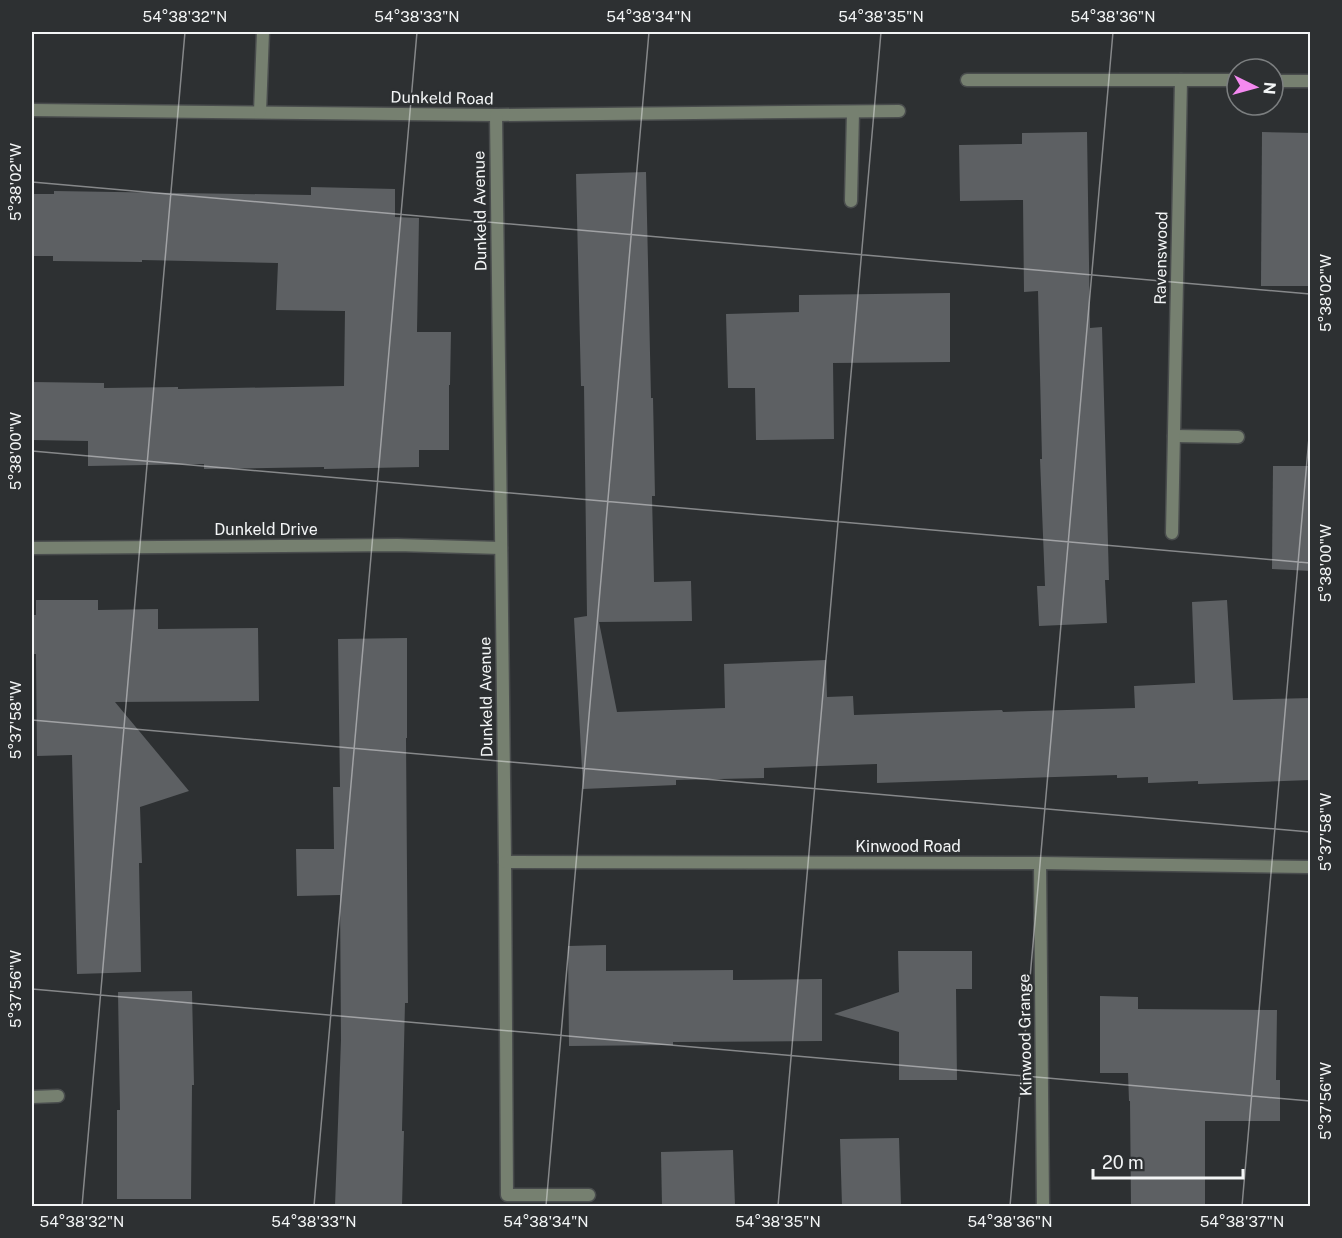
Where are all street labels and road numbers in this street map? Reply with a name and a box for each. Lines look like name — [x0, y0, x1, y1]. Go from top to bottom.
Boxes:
street label: Dunkeld Road — [390, 88, 494, 108]
street label: Dunkeld Avenue — [469, 151, 491, 271]
street label: Ravenswood — [1151, 211, 1171, 305]
street label: Dunkeld Drive — [214, 520, 318, 539]
street label: Dunkeld Avenue — [475, 637, 497, 757]
street label: Kinwood Road — [855, 837, 961, 856]
street label: Kinwood Grange — [1014, 974, 1036, 1096]

